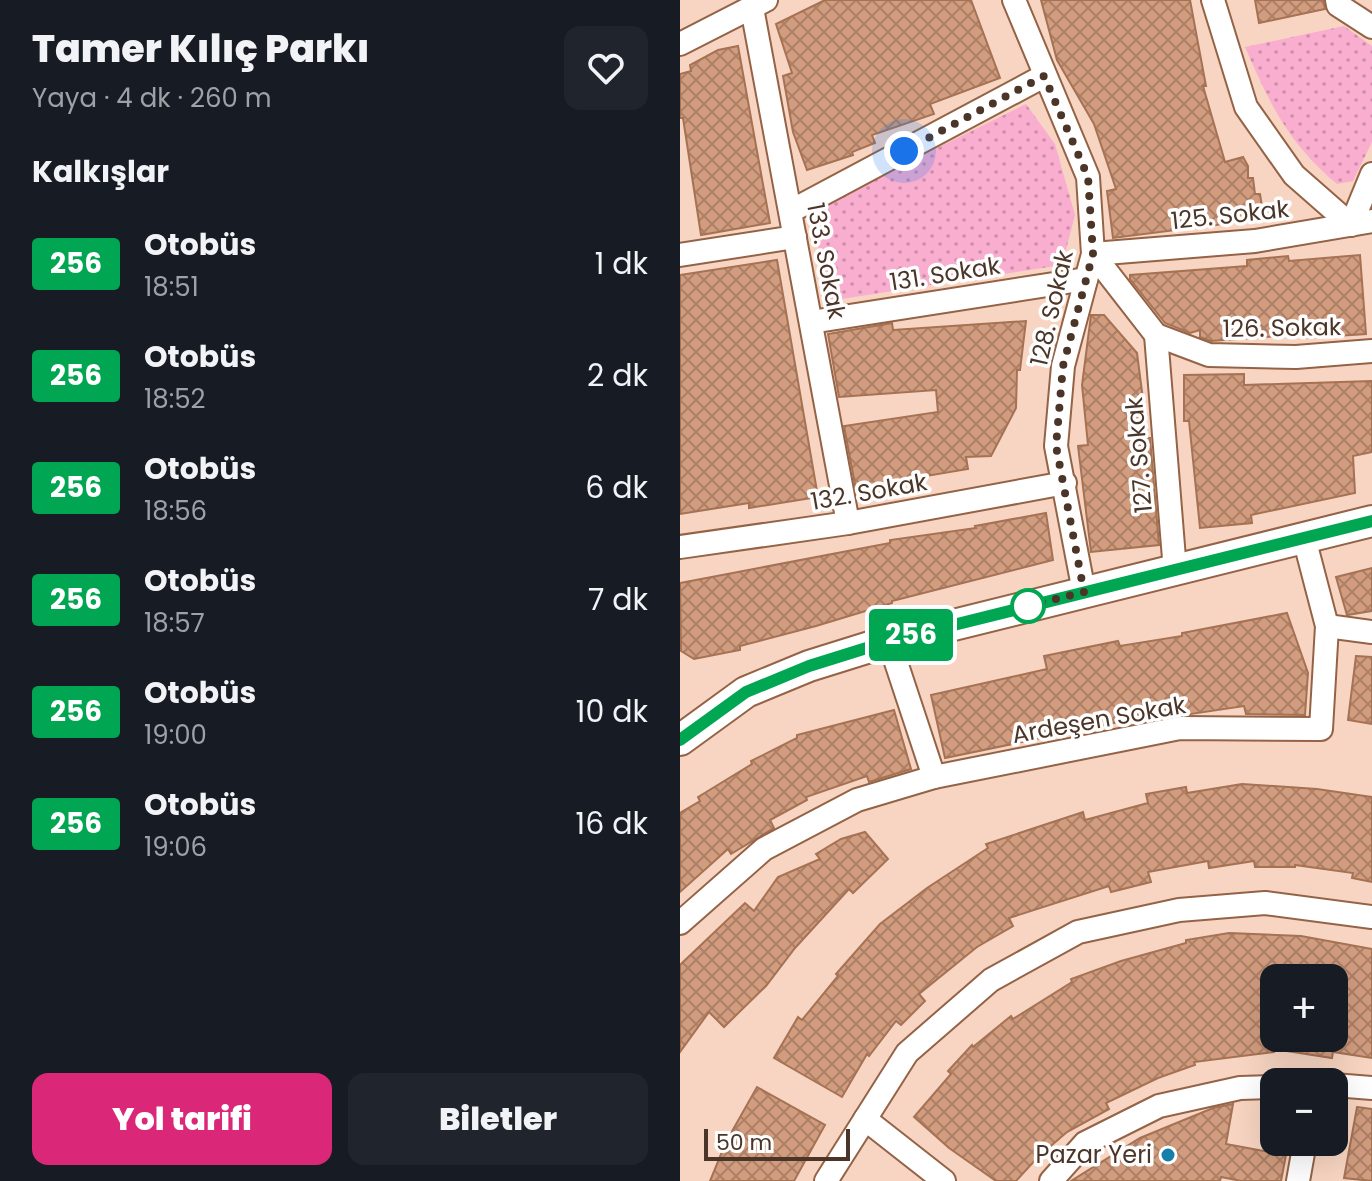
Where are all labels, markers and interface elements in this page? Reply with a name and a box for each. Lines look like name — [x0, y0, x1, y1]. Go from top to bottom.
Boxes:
text: Tamer Kılıç Parkı — [32, 22, 370, 75]
button: heart — [564, 26, 648, 110]
text: Yaya · 4 dk · 260 m — [32, 80, 272, 116]
your location — [884, 131, 924, 171]
text: Kalkışlar — [32, 150, 169, 193]
street label: 125. Sokak — [1169, 192, 1291, 237]
street label: 133. Sokak — [799, 200, 854, 322]
text: Otobüs — [144, 223, 256, 266]
text: 1 dk — [595, 242, 648, 285]
text: 256 — [50, 244, 102, 283]
street label: 128. Sokak — [1022, 246, 1081, 369]
street label: 131. Sokak — [887, 248, 1003, 299]
text: 18:51 — [144, 269, 199, 305]
street label: 126. Sokak — [1222, 310, 1342, 345]
text: Otobüs — [144, 335, 256, 378]
text: 2 dk — [587, 354, 648, 397]
text: 256 — [50, 356, 102, 395]
text: 18:52 — [144, 381, 206, 417]
street label: 127. Sokak — [1117, 395, 1160, 514]
text: Otobüs — [144, 447, 256, 490]
street label: 132. Sokak — [808, 465, 930, 518]
text: 6 dk — [585, 466, 648, 509]
text: 256 — [50, 468, 102, 507]
text: 18:56 — [144, 493, 207, 529]
text: Otobüs — [144, 559, 256, 602]
text: 7 dk — [588, 578, 648, 621]
text: 256 — [50, 580, 102, 619]
unlabelled marker — [1011, 589, 1045, 623]
text: 18:57 — [144, 605, 205, 641]
line badge: 256 — [865, 609, 957, 661]
text: 256 — [885, 615, 937, 654]
text: Otobüs — [144, 671, 256, 714]
street label: Ardeşen Sokak — [1009, 688, 1189, 751]
text: 10 dk — [576, 690, 648, 733]
text: 256 — [50, 692, 102, 731]
text: 19:00 — [144, 717, 207, 753]
text: Otobüs — [144, 783, 256, 826]
text: 16 dk — [576, 802, 648, 845]
text: 256 — [50, 804, 102, 843]
text: 19:06 — [144, 829, 207, 865]
map controls — [1260, 964, 1348, 1156]
button: + — [1260, 964, 1348, 1052]
button: − — [1260, 1068, 1348, 1156]
button: Yol tarifi — [32, 1073, 332, 1165]
button: Biletler — [348, 1073, 648, 1165]
scale bar — [704, 1125, 850, 1161]
text: 50 m — [716, 1127, 772, 1158]
place label: Pazar Yeri — [1036, 1138, 1152, 1171]
marker: Pazar Yeri — [1159, 1146, 1177, 1164]

